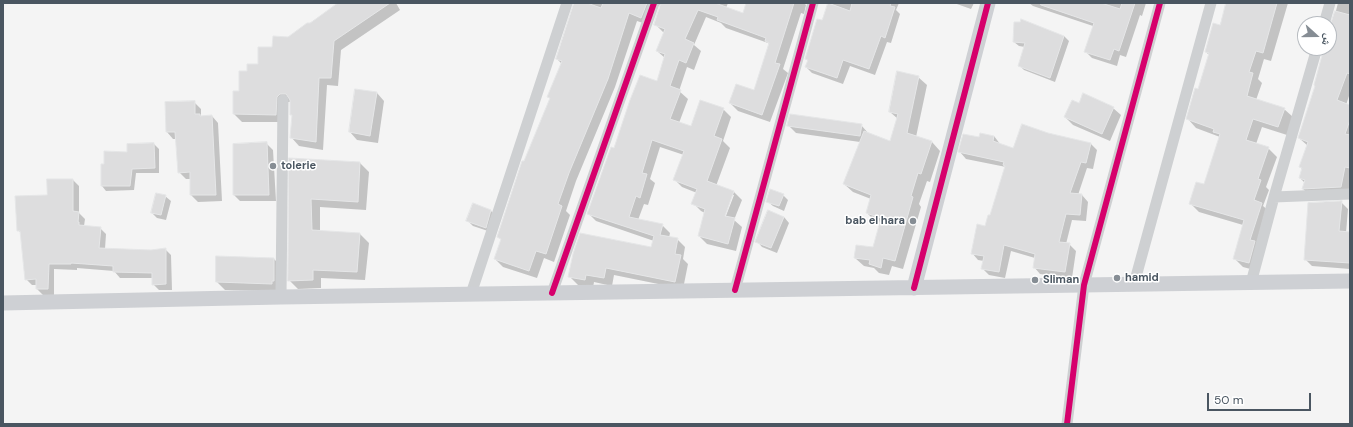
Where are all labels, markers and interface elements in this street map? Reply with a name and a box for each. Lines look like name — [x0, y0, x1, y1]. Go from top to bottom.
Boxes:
north arrow — [1297, 16, 1337, 56]
text: ش — [1319, 32, 1336, 48]
place label: tolerie — [281, 159, 316, 173]
marker: tolerie — [268, 161, 278, 171]
place label: bab el hara — [845, 214, 905, 228]
marker: bab el hara — [908, 216, 918, 226]
place label: hamid — [1125, 271, 1159, 285]
place label: Sliman — [1043, 273, 1079, 287]
marker: hamid — [1112, 273, 1122, 283]
marker: Sliman — [1030, 275, 1040, 285]
scale bar — [1209, 385, 1313, 411]
text: 50 m — [1214, 392, 1243, 408]

